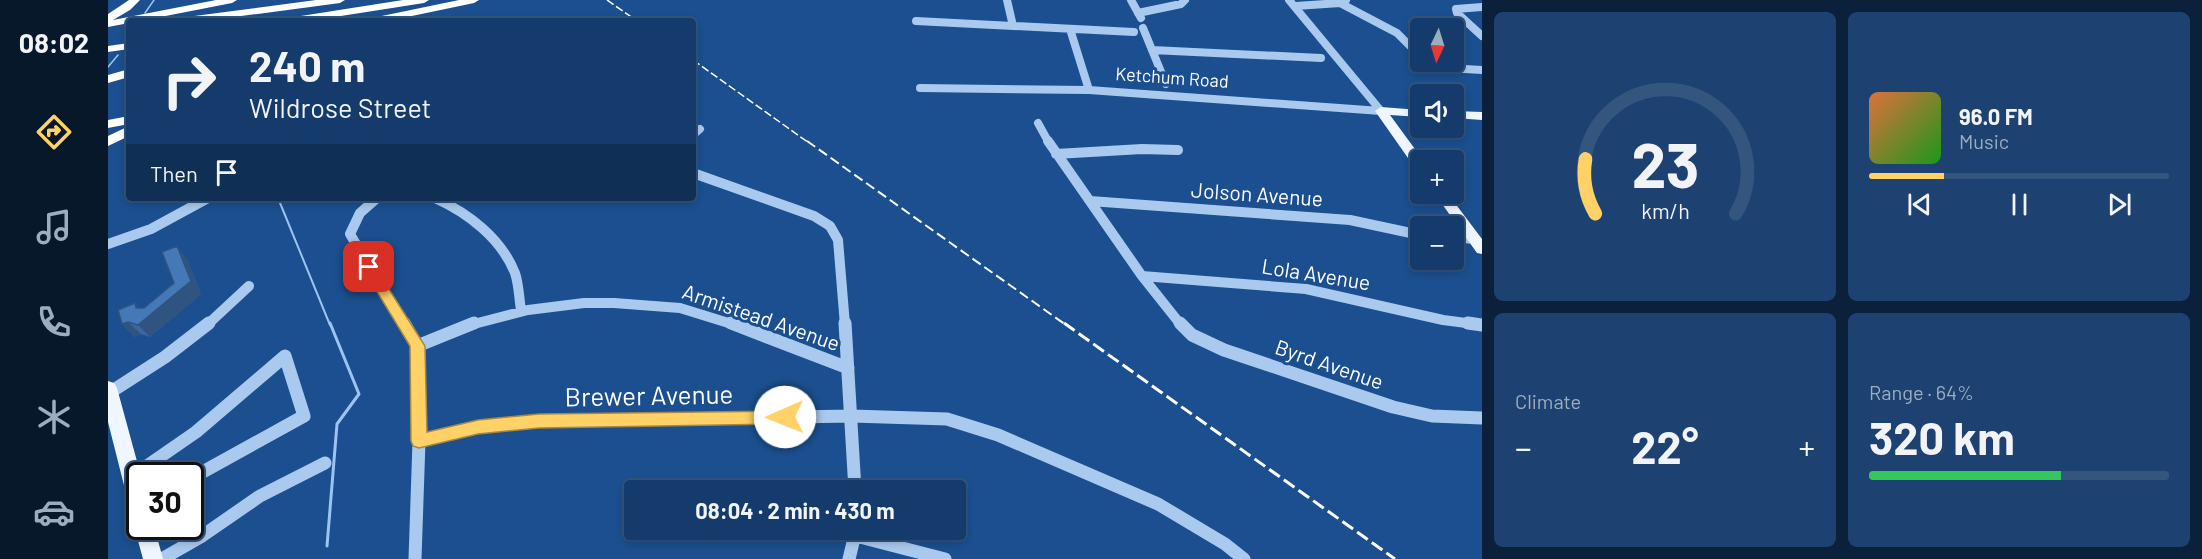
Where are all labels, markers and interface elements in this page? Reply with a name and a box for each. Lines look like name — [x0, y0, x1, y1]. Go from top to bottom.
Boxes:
north arrow — [1410, 18, 1464, 72]
map controls — [1410, 18, 1464, 270]
text: 08:02 — [19, 26, 89, 58]
text: 240 m — [249, 40, 365, 90]
icon: right — [150, 42, 228, 120]
street label: Ketchum Road — [1115, 62, 1229, 92]
button: sound — [1410, 84, 1464, 138]
text: Wildrose Street — [249, 91, 431, 123]
text: 96.0 FM — [1959, 103, 2033, 129]
icon: directions — [33, 111, 75, 153]
text: 23 — [1631, 126, 1699, 200]
text: Music — [1959, 129, 2009, 153]
button: + — [1410, 150, 1464, 204]
icon: arrive — [210, 156, 243, 189]
text: Then — [150, 160, 198, 186]
street label: Jolson Avenue — [1190, 176, 1324, 211]
icon: previous — [1903, 188, 1936, 221]
icon: pause — [2003, 188, 2036, 221]
icon: next — [2103, 188, 2136, 221]
text: km/h — [1641, 198, 1689, 223]
icon: music — [33, 206, 75, 248]
button: − — [1410, 216, 1464, 270]
pin — [343, 241, 394, 292]
icon: arrive — [352, 250, 385, 283]
street label: Lola Avenue — [1260, 253, 1372, 294]
street label: Armistead Avenue — [680, 278, 843, 355]
icon: phone — [33, 301, 75, 343]
street label: Byrd Avenue — [1272, 333, 1387, 394]
street label: Brewer Avenue — [564, 378, 734, 411]
text: Range · 64% — [1869, 380, 1974, 404]
position arrow — [753, 385, 817, 449]
text: Climate — [1515, 389, 1581, 413]
icon: climate — [33, 396, 75, 438]
text: 320 km — [1869, 410, 2015, 464]
text: 22° — [1631, 419, 1699, 473]
text: − — [1515, 427, 1532, 467]
text: + — [1798, 427, 1815, 467]
speed limit sign: 30 — [126, 462, 204, 540]
icon: car — [33, 491, 75, 533]
text: 08:04 · 2 min · 430 m — [695, 497, 895, 523]

